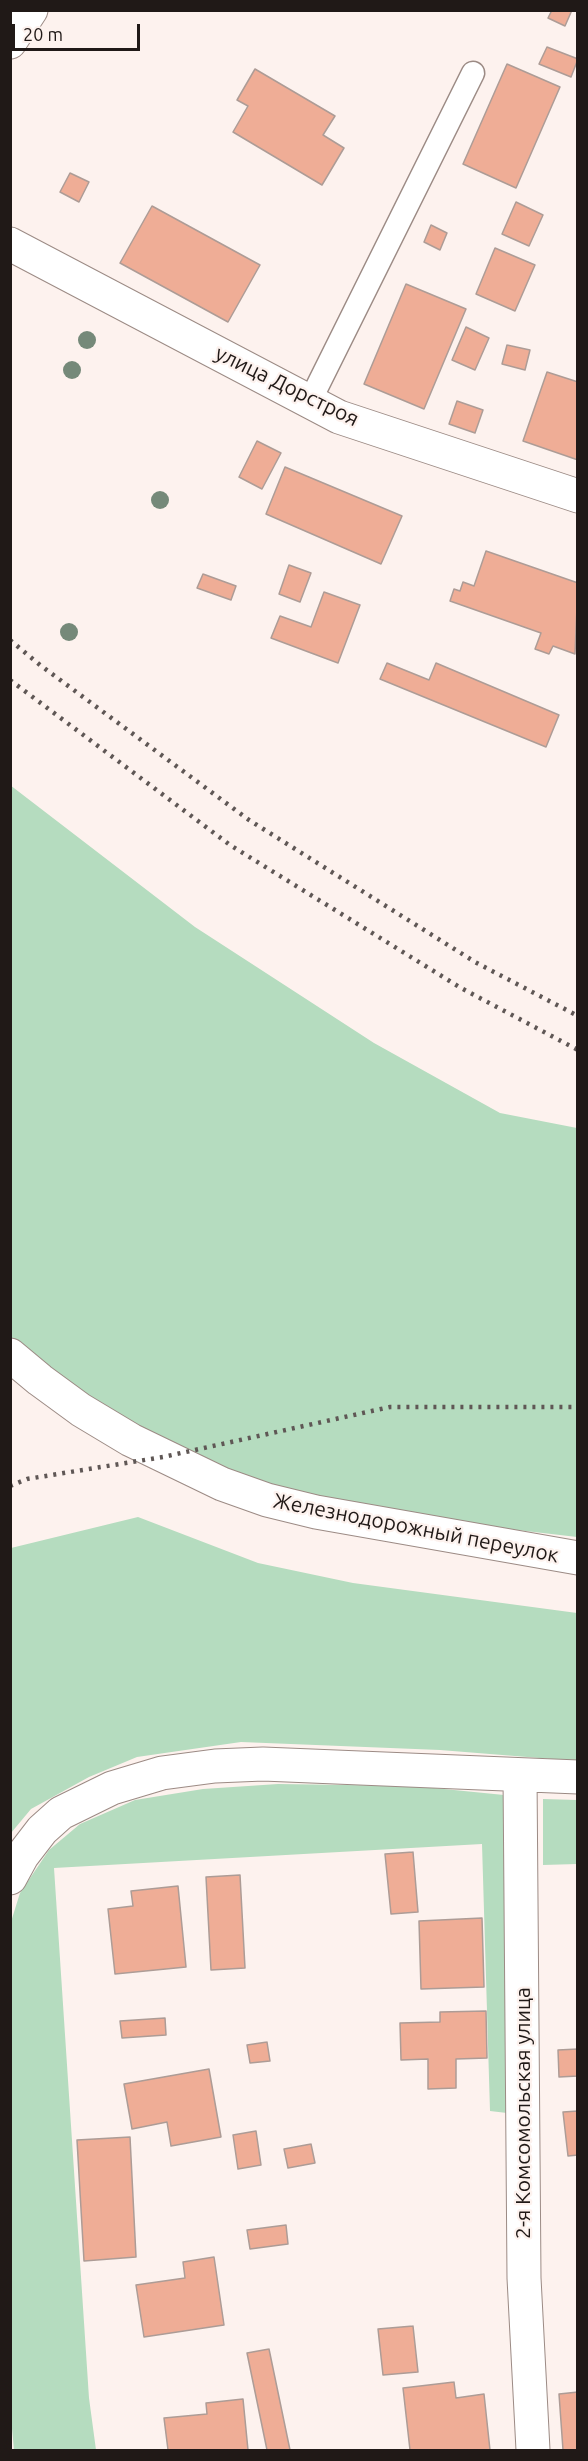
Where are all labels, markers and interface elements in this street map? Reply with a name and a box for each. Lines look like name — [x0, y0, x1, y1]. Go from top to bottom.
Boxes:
scale bar — [15, 12, 142, 50]
text: 20 m — [23, 24, 63, 44]
street label: улица Дорстроя — [211, 340, 363, 432]
street label: Железнодорожный переулок — [271, 1488, 561, 1568]
street label: 2-я Комсомольская улица — [510, 1987, 536, 2239]

